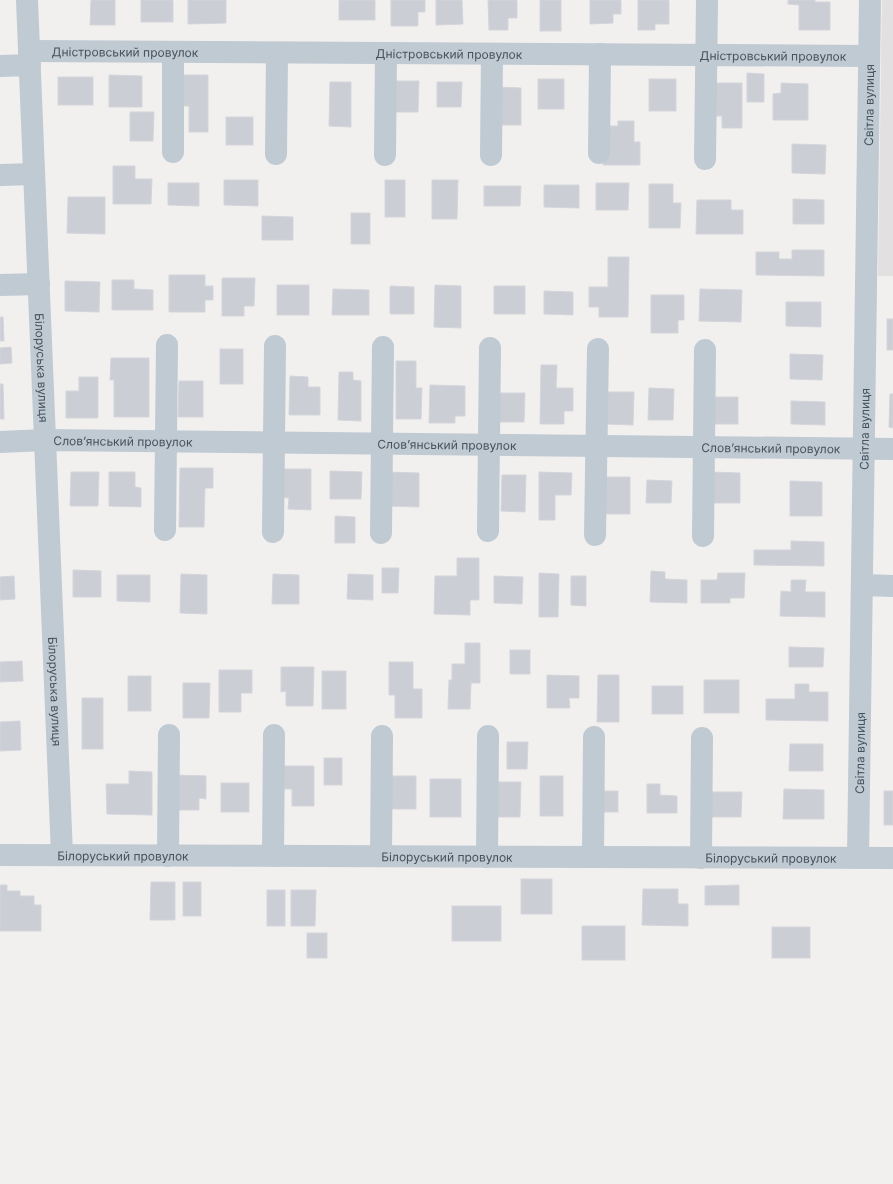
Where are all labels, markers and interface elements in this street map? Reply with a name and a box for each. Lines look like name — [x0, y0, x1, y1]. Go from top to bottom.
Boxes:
street label: Дністровський провулок — [52, 44, 199, 60]
street label: Дністровський провулок — [376, 46, 523, 61]
street label: Дністровський провулок — [700, 47, 847, 63]
street label: Світла вулиця — [860, 64, 877, 146]
street label: Білоруська вулиця — [32, 313, 52, 423]
street label: Світла вулиця — [856, 388, 872, 470]
street label: Слов’янський провулок — [53, 433, 193, 449]
street label: Слов’янський провулок — [377, 436, 517, 453]
street label: Слов’янський провулок — [701, 439, 841, 456]
street label: Білоруська вулиця — [46, 636, 65, 746]
street label: Світла вулиця — [851, 712, 868, 794]
street label: Білоруський провулок — [57, 848, 189, 863]
street label: Білоруський провулок — [381, 849, 513, 864]
street label: Білоруський провулок — [705, 850, 837, 865]

